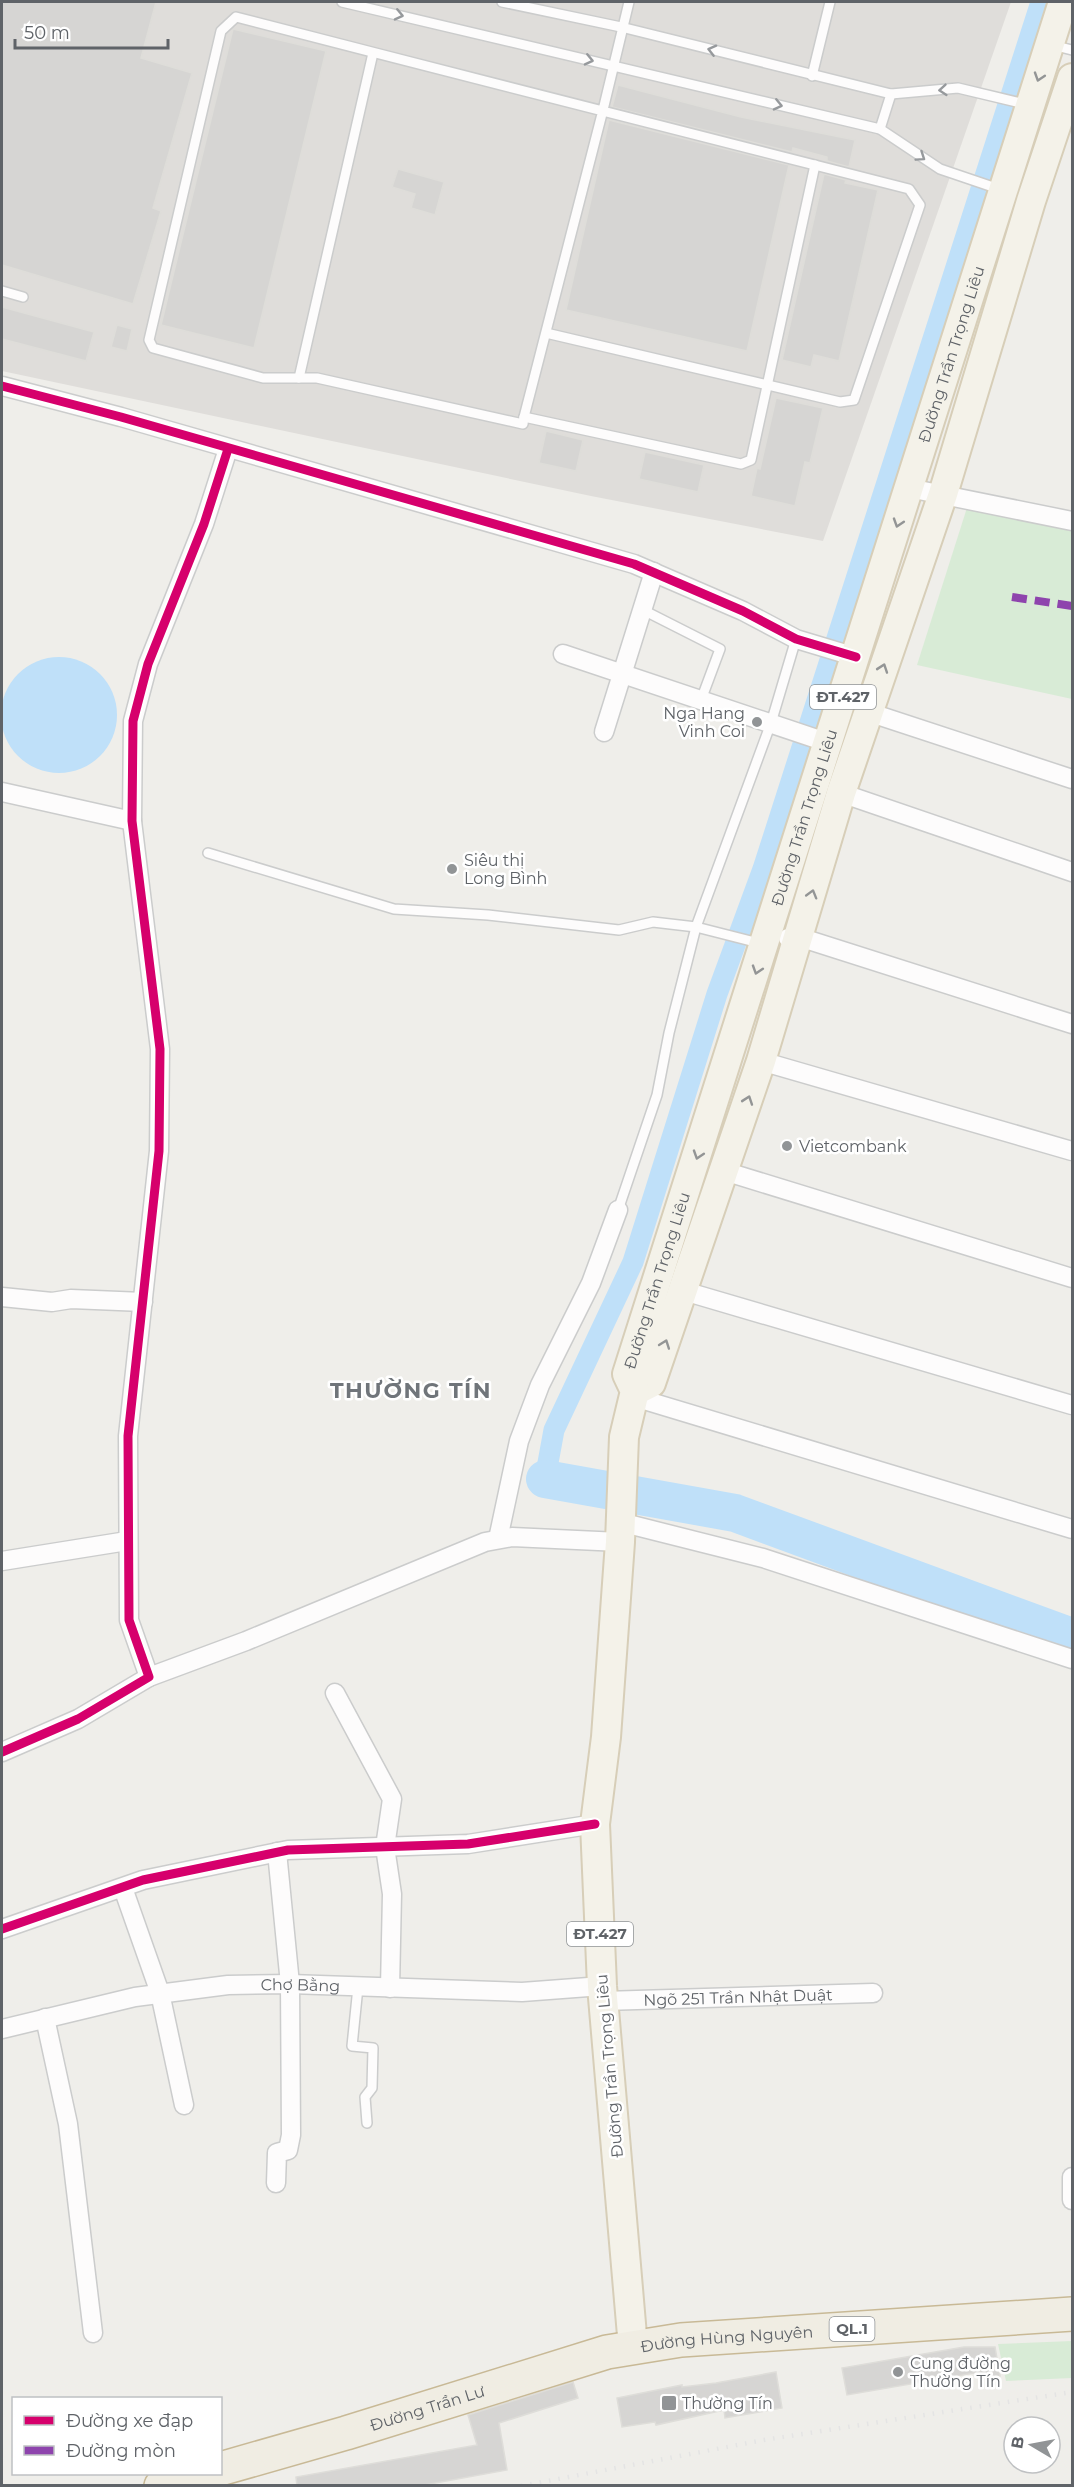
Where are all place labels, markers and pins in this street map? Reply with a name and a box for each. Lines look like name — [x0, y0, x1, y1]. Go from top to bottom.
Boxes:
place label: Nga Hang Vinh Coi — [663, 704, 745, 741]
marker: Nga Hang Vinh Coi — [750, 715, 764, 729]
place label: Siêu thị Long Bình — [464, 851, 547, 888]
marker: Siêu thị Long Bình — [445, 862, 459, 876]
place label: Vietcombank — [799, 1137, 907, 1156]
marker: Vietcombank — [780, 1139, 794, 1153]
place label: Cung đường Thường Tín — [910, 2354, 1011, 2391]
marker: Cung đường Thường Tín — [891, 2365, 905, 2379]
marker: Thường Tín — [660, 2394, 678, 2412]
place label: Thường Tín — [682, 2394, 773, 2413]

